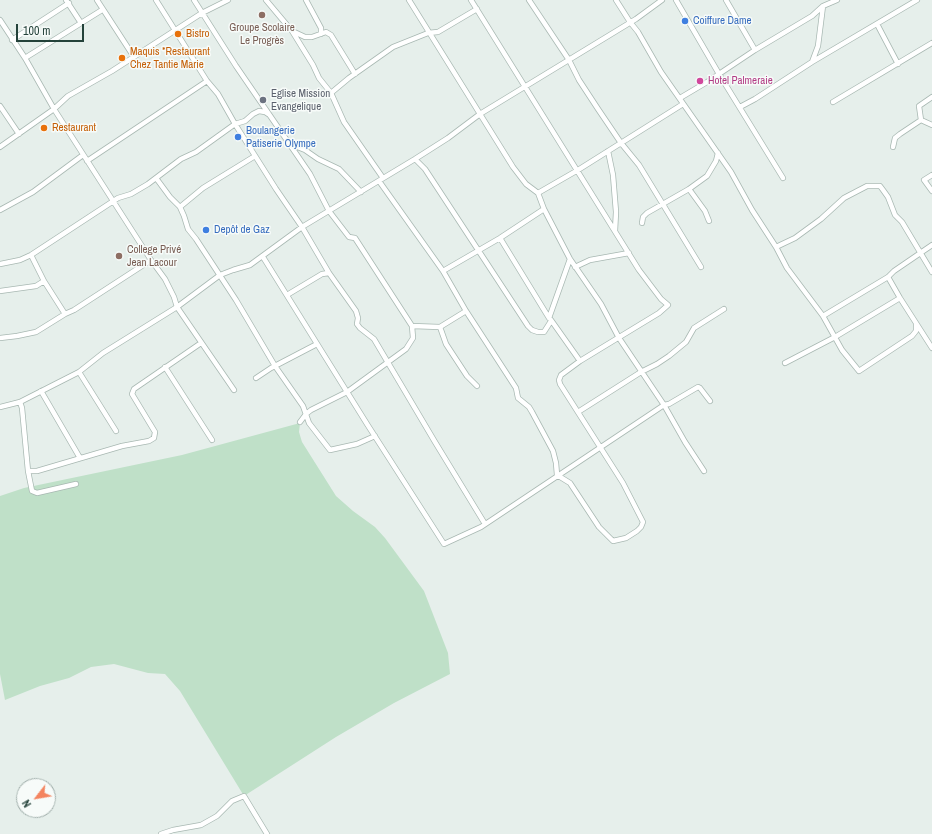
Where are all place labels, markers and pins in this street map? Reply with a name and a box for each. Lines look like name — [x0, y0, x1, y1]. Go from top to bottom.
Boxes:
marker: Groupe Scolaire Le Progrès — [257, 10, 267, 20]
place label: Coiffure Dame — [693, 14, 751, 28]
marker: Coiffure Dame — [680, 16, 690, 26]
place label: Groupe Scolaire Le Progrès — [229, 21, 295, 47]
place label: Bistro — [186, 27, 210, 41]
marker: Bistro — [173, 29, 183, 39]
place label: Maquis *Restaurant Chez Tantie Marie — [130, 45, 210, 71]
marker: Maquis *Restaurant Chez Tantie Marie — [117, 53, 127, 63]
place label: Hotel Palmeraie — [708, 74, 773, 88]
marker: Hotel Palmeraie — [695, 76, 705, 86]
place label: Eglise Mission Evangelique — [271, 87, 330, 113]
marker: Eglise Mission Evangelique — [258, 95, 268, 105]
place label: Restaurant — [52, 121, 96, 135]
marker: Restaurant — [39, 123, 49, 133]
place label: Boulangerie Patiserie Olympe — [246, 124, 316, 150]
marker: Boulangerie Patiserie Olympe — [233, 132, 243, 142]
place label: Depôt de Gaz — [214, 223, 270, 237]
marker: Depôt de Gaz — [201, 225, 211, 235]
place label: College Privé Jean Lacour — [127, 243, 181, 269]
marker: College Privé Jean Lacour — [114, 251, 124, 261]

